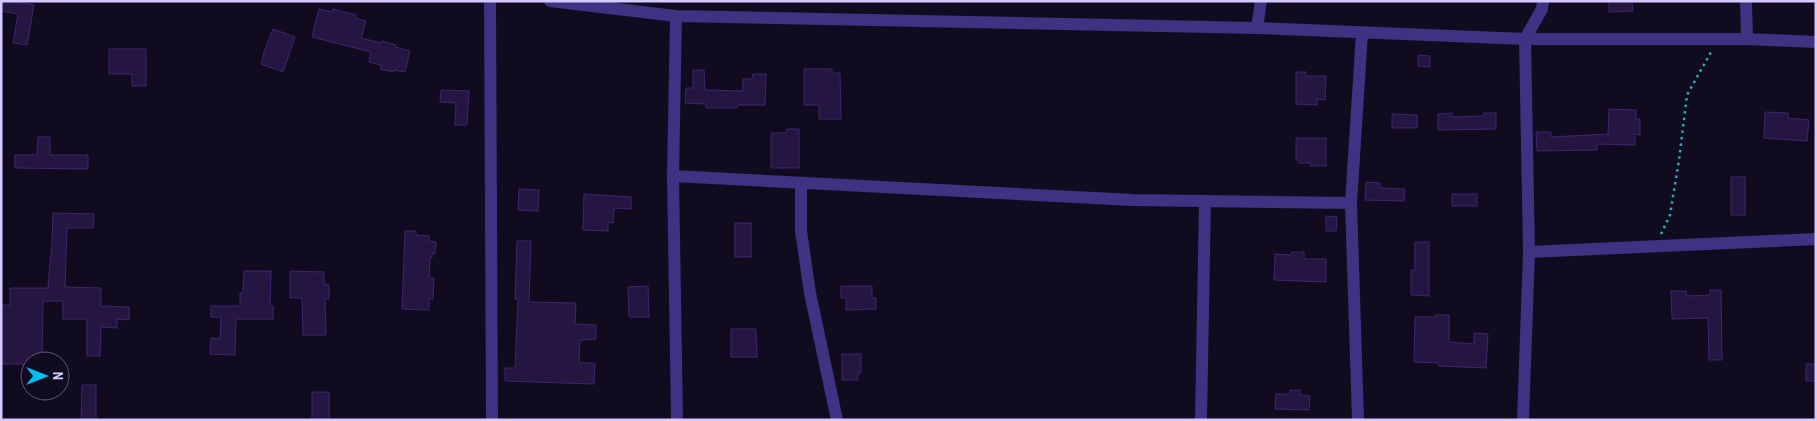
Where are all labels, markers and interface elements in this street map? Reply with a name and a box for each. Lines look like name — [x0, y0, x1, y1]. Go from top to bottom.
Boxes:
north arrow — [20, 351, 70, 401]
text: N — [49, 372, 67, 380]

